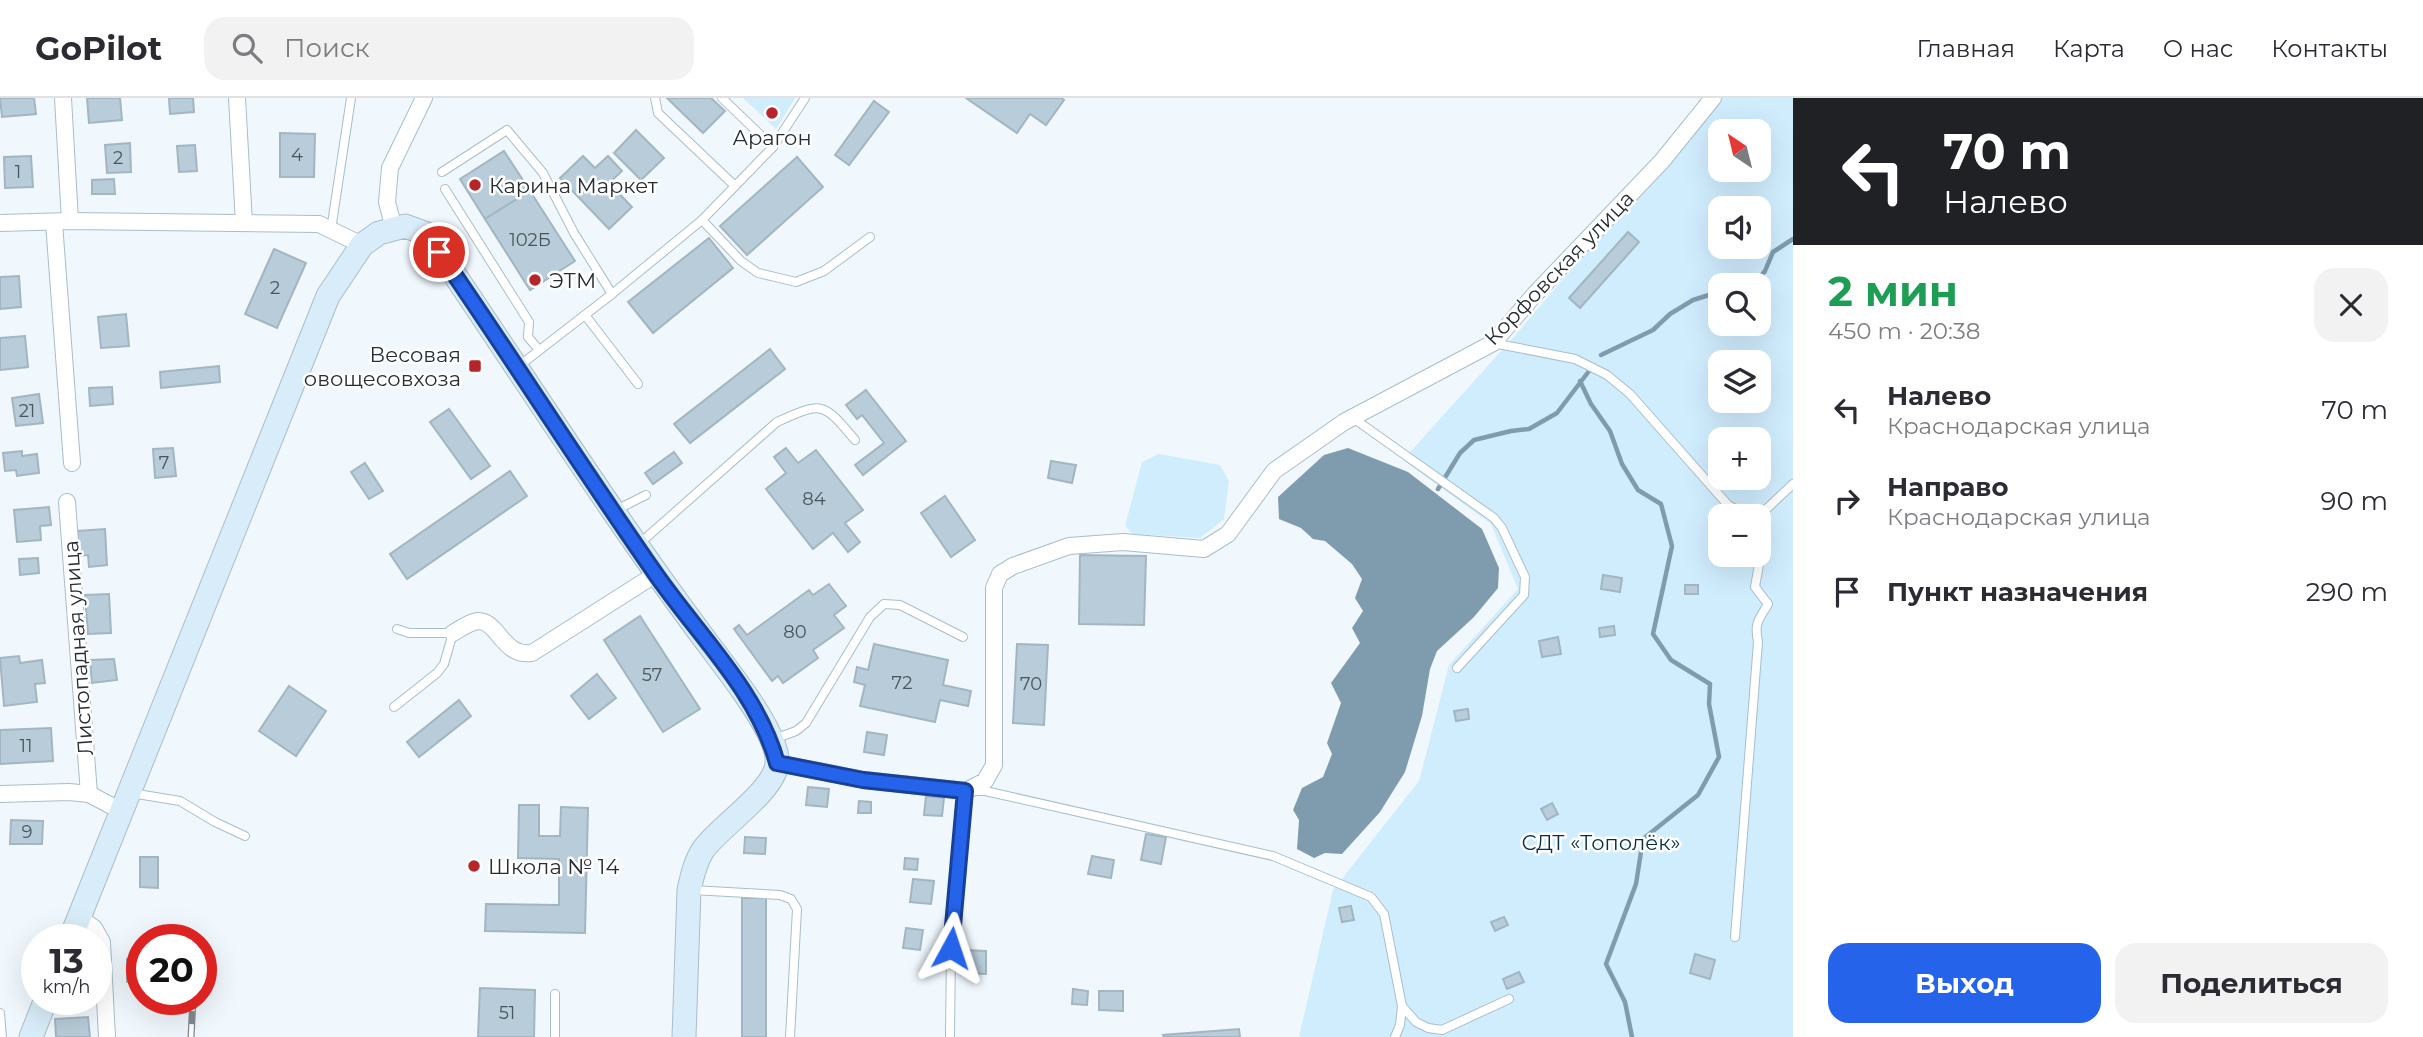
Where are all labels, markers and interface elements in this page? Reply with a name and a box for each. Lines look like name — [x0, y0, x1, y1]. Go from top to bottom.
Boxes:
search box — [204, 17, 694, 80]
text: GoPilot — [35, 28, 162, 68]
icon: search — [228, 29, 266, 67]
text: Поиск — [284, 32, 370, 64]
text: Главная — [1917, 34, 2015, 63]
text: Карта — [2053, 34, 2125, 63]
text: О нас — [2163, 34, 2233, 63]
text: Контакты — [2271, 34, 2388, 63]
marker: Арагон — [764, 105, 780, 121]
north arrow — [1708, 119, 1771, 182]
map controls — [1708, 119, 1771, 567]
text: 70 m — [1943, 122, 2071, 181]
place label: Арагон — [732, 125, 812, 150]
icon: left — [1828, 126, 1919, 217]
house number: 4 — [291, 144, 303, 166]
house number: 2 — [113, 147, 123, 169]
house number: 1 — [15, 161, 21, 183]
place label: Карина Маркет — [489, 173, 658, 198]
marker: Карина Маркет — [467, 177, 483, 193]
text: Налево — [1943, 182, 2068, 221]
street label: Корфовская улица — [1479, 186, 1639, 350]
button: sound — [1708, 196, 1771, 259]
pin — [409, 222, 469, 282]
house number: 102Б — [509, 229, 551, 251]
icon: arrive — [420, 233, 458, 271]
text: 2 мин — [1828, 265, 1958, 317]
place label: ЭТМ — [549, 268, 596, 293]
button: close — [2314, 268, 2388, 342]
marker: ЭТМ — [527, 272, 543, 288]
button: search — [1708, 273, 1771, 336]
house number: 2 — [270, 277, 280, 299]
text: 450 m · 20:38 — [1828, 317, 1980, 345]
place label: Весовая овощесовхоза — [304, 342, 461, 391]
button: layers — [1708, 350, 1771, 413]
marker: Весовая овощесовхоза — [467, 358, 483, 374]
text: Налево — [1887, 380, 1991, 412]
icon: left — [1828, 391, 1866, 429]
text: 70 m — [2322, 394, 2388, 426]
house number: 21 — [19, 400, 35, 422]
text: Краснодарская улица — [1887, 412, 2150, 440]
button: + — [1708, 427, 1771, 490]
house number: 7 — [159, 452, 169, 474]
text: Направо — [1887, 471, 2008, 503]
icon: right — [1828, 482, 1866, 520]
text: 90 m — [2321, 485, 2388, 517]
house number: 84 — [802, 488, 826, 510]
text: Краснодарская улица — [1887, 503, 2150, 531]
button: − — [1708, 504, 1771, 567]
street label: Листопадная улица — [58, 540, 98, 756]
icon: arrive — [1828, 573, 1866, 611]
text: Пункт назначения — [1887, 576, 2148, 608]
text: 290 m — [2306, 576, 2388, 608]
house number: 80 — [783, 621, 807, 643]
house number: 57 — [642, 664, 662, 686]
house number: 72 — [892, 672, 912, 694]
house number: 70 — [1020, 673, 1042, 695]
house number: 11 — [20, 735, 33, 757]
house number: 9 — [22, 821, 33, 843]
park label: СДТ «Тополёк» — [1522, 830, 1680, 855]
place label: Школа № 14 — [488, 854, 619, 879]
marker: Школа № 14 — [466, 858, 482, 874]
position arrow — [914, 911, 988, 985]
speed limit sign: 20 — [126, 924, 217, 1015]
text: 13 — [49, 939, 84, 982]
button: Выход — [1828, 943, 2101, 1023]
button: Поделиться — [2115, 943, 2388, 1023]
text: km/h — [42, 976, 91, 998]
house number: 51 — [499, 1002, 515, 1024]

